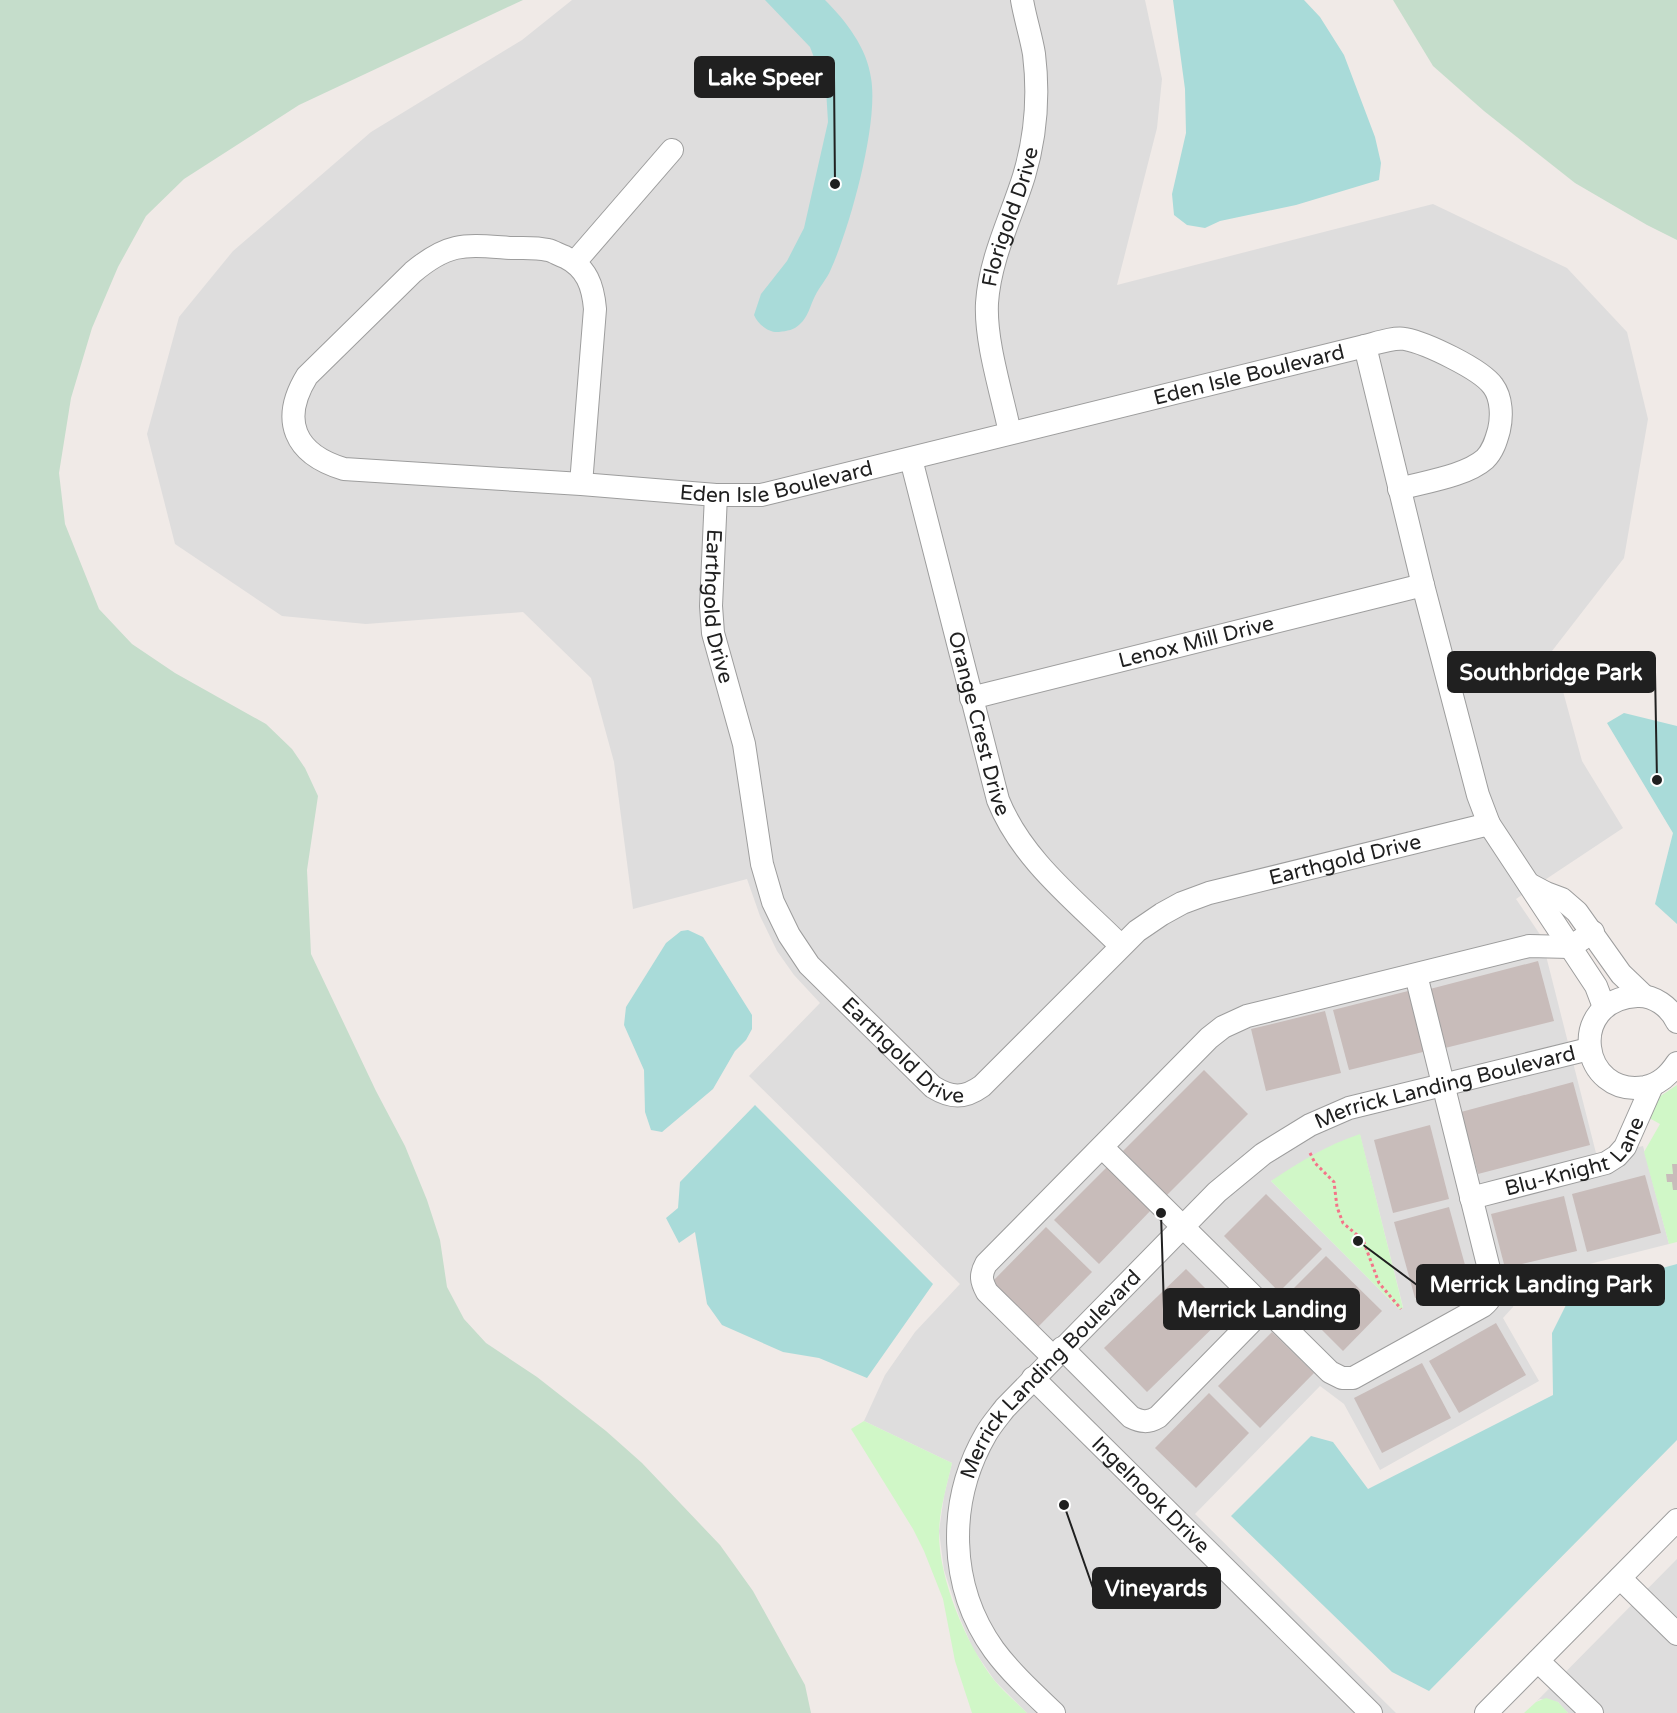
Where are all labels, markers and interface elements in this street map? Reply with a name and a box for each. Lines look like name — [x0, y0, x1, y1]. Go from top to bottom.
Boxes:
callout: Lake Speer — [695, 57, 834, 97]
text: Lake Speer — [707, 65, 823, 91]
street label: Florigold Drive — [977, 145, 1044, 289]
street label: Eden Isle Boulevard — [1151, 340, 1347, 411]
street label: Eden Isle Boulevard — [679, 456, 875, 509]
street label: Earthgold Drive — [698, 529, 738, 686]
street label: Lenox Mill Drive — [1116, 611, 1277, 674]
street label: Orange Crest Drive — [942, 629, 1015, 820]
callout: Southbridge Park — [1448, 652, 1655, 692]
text: Southbridge Park — [1460, 660, 1642, 686]
street label: Earthgold Drive — [1266, 829, 1424, 891]
street label: Earthgold Drive — [836, 992, 964, 1109]
street label: Merrick Landing Boulevard — [1311, 1041, 1578, 1134]
street label: Blu-Knight Lane — [1502, 1113, 1650, 1202]
street label: Merrick Landing Boulevard — [955, 1265, 1146, 1482]
callout: Merrick Landing Park — [1417, 1265, 1664, 1305]
text: Merrick Landing Park — [1430, 1272, 1652, 1298]
callout: Merrick Landing — [1164, 1289, 1359, 1329]
text: Merrick Landing — [1177, 1297, 1347, 1323]
street label: Ingelnook Drive — [1086, 1431, 1215, 1559]
callout: Vineyards — [1093, 1568, 1220, 1608]
text: Vineyards — [1105, 1576, 1208, 1602]

